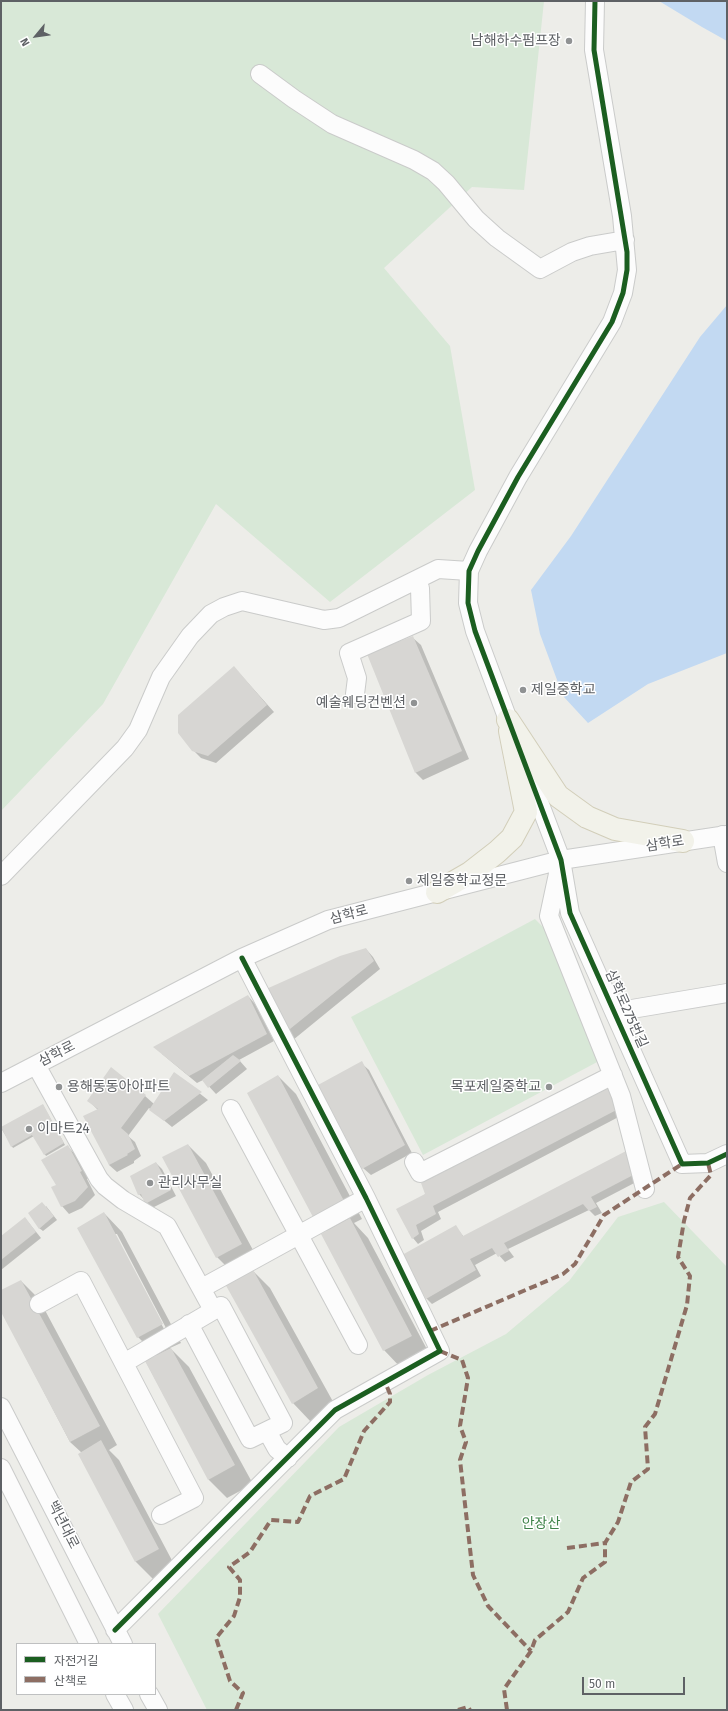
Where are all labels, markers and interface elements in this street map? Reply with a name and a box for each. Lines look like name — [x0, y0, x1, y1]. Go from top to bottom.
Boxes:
north arrow — [16, 16, 56, 56]
place label: 남해하수펌프장 — [471, 33, 561, 49]
text: N — [18, 36, 33, 48]
marker: 남해하수펌프장 — [564, 36, 574, 46]
place label: 제일중학교 — [531, 682, 595, 698]
marker: 제일중학교 — [518, 685, 528, 695]
place label: 예술웨딩컨벤션 — [316, 695, 406, 711]
marker: 예술웨딩컨벤션 — [409, 698, 419, 708]
street label: 삼학로 — [645, 833, 685, 855]
place label: 제일중학교정문 — [417, 873, 507, 889]
marker: 제일중학교정문 — [404, 876, 414, 886]
street label: 삼학로 — [328, 902, 370, 928]
street label: 삼학로275번길 — [601, 967, 651, 1051]
street label: 삼학로 — [36, 1038, 78, 1070]
place label: 용해동동아아파트 — [67, 1079, 170, 1095]
place label: 목포제일중학교 — [451, 1079, 541, 1095]
marker: 용해동동아아파트 — [54, 1082, 64, 1092]
marker: 목포제일중학교 — [544, 1082, 554, 1092]
place label: 이마트24 — [37, 1121, 90, 1137]
marker: 이마트24 — [24, 1124, 34, 1134]
place label: 관리사무실 — [158, 1175, 222, 1191]
marker: 관리사무실 — [145, 1178, 155, 1188]
street label: 백년대로 — [44, 1498, 82, 1552]
park label: 안장산 — [522, 1516, 560, 1532]
legend — [16, 1643, 156, 1695]
text: 자전거길 — [54, 1654, 98, 1668]
scale bar — [584, 1669, 687, 1695]
text: 산책로 — [54, 1674, 87, 1688]
text: 50 m — [589, 1677, 615, 1691]

